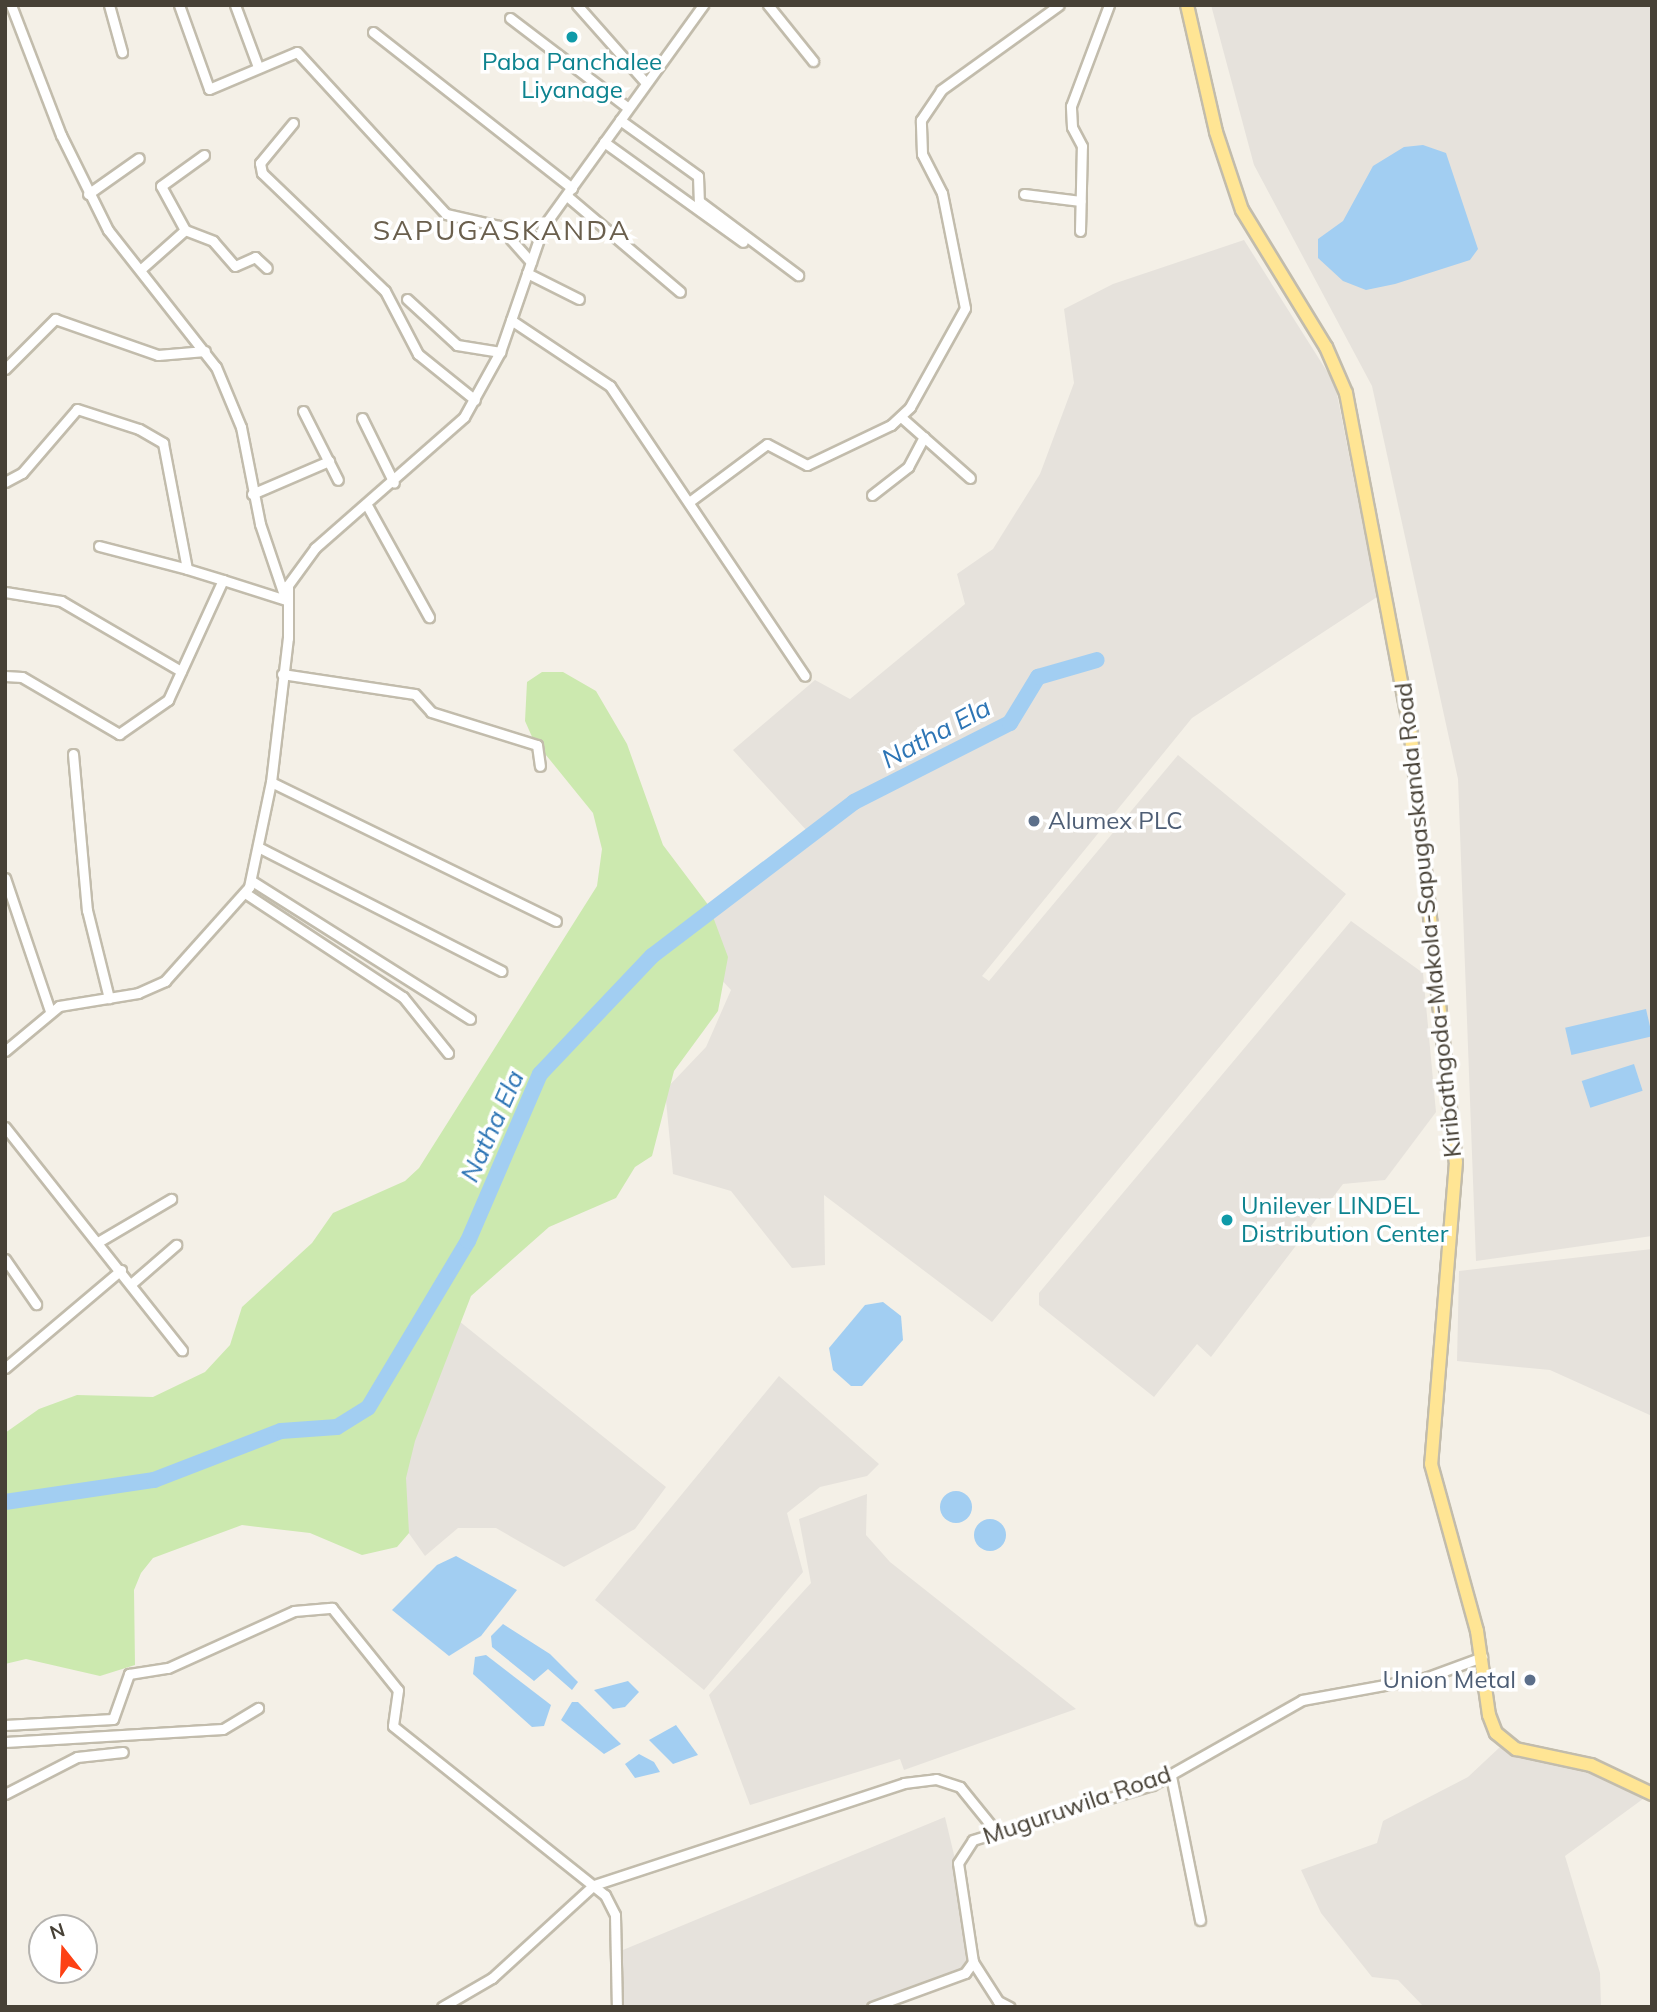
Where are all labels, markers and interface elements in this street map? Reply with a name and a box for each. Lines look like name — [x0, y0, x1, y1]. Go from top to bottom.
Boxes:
marker: Paba Panchalee Liyanage — [564, 29, 580, 45]
place label: Paba Panchalee Liyanage — [482, 48, 662, 104]
district label: SAPUGASKANDA — [374, 213, 630, 247]
street label: Kiribathgoda-Makola-Sapugaskanda Road — [1389, 681, 1467, 1159]
water label: Natha Ela — [876, 691, 996, 775]
place label: Alumex PLC — [1048, 807, 1183, 835]
marker: Alumex PLC — [1026, 813, 1042, 829]
water label: Natha Ela — [454, 1065, 530, 1187]
place label: Unilever LINDEL Distribution Center — [1241, 1192, 1448, 1248]
marker: Unilever LINDEL Distribution Center — [1219, 1212, 1235, 1228]
place label: Union Metal — [1383, 1666, 1516, 1694]
marker: Union Metal — [1522, 1672, 1538, 1688]
street label: Muguruwila Road — [979, 1759, 1175, 1851]
north arrow — [28, 1914, 98, 1984]
text: N — [47, 1917, 68, 1945]

